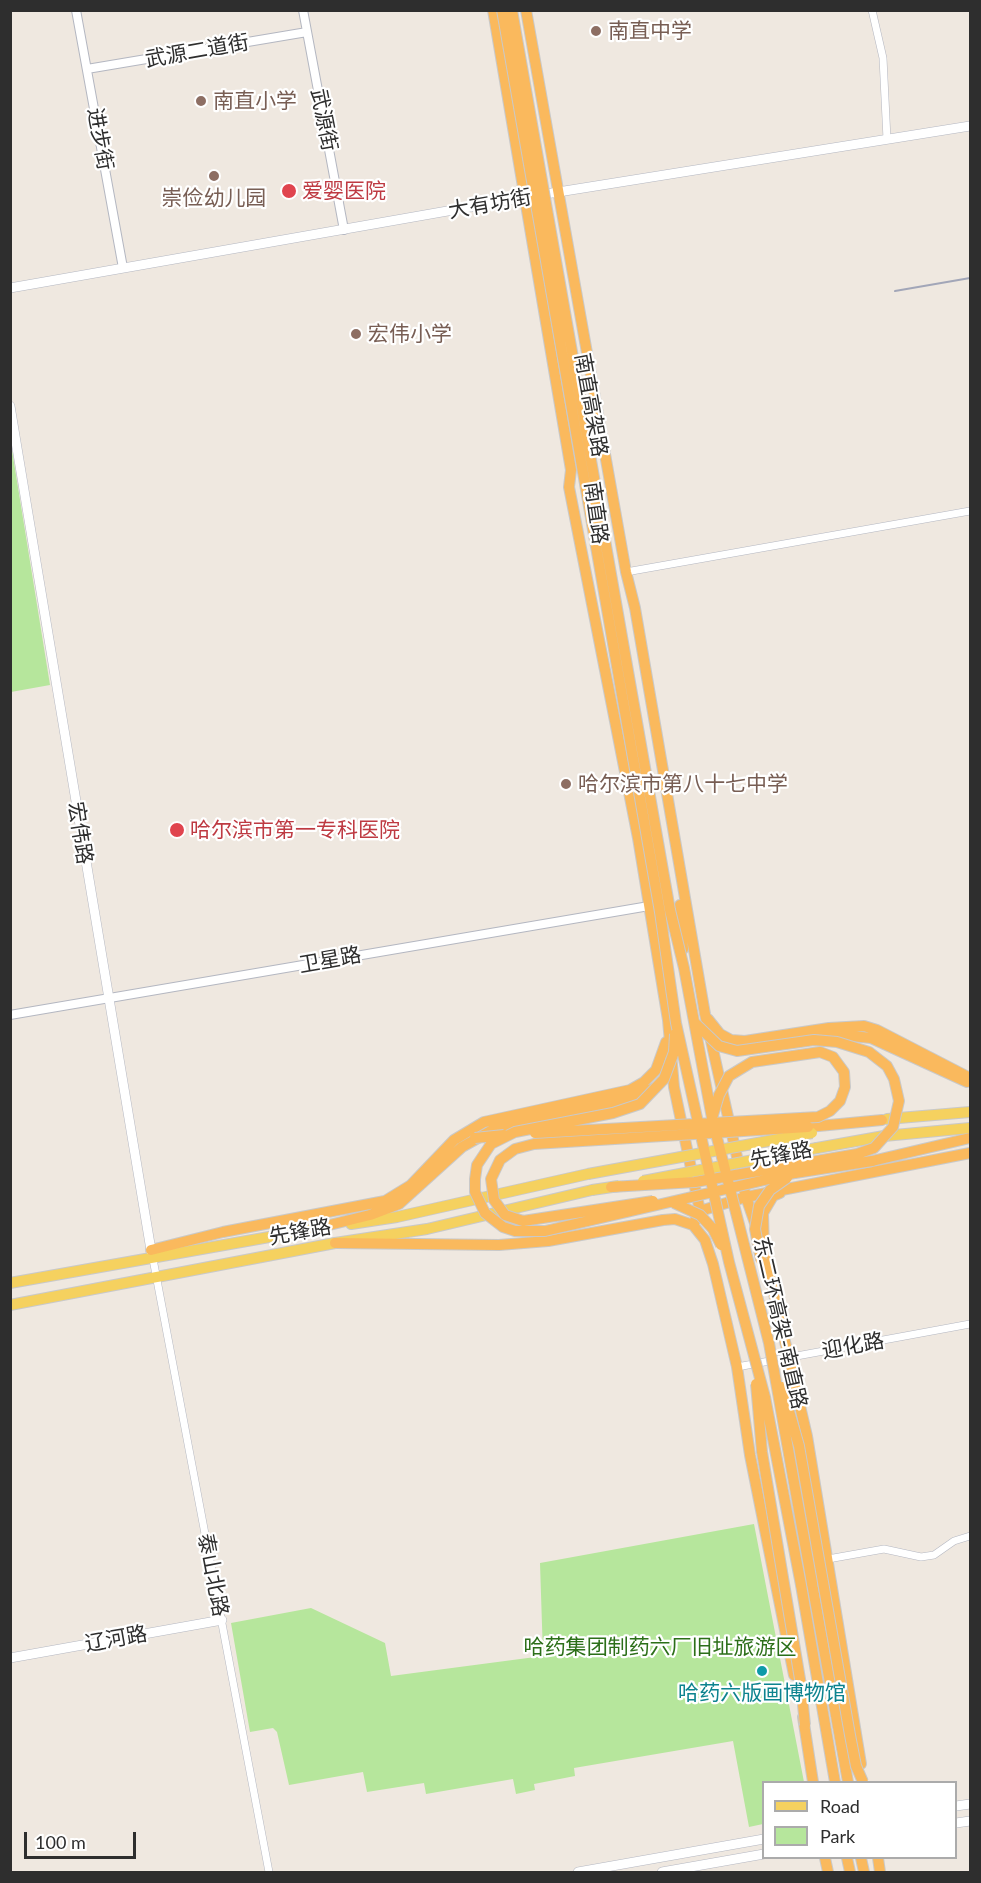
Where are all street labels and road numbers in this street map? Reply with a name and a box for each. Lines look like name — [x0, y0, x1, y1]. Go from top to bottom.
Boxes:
street label: 武源二道街 — [143, 29, 251, 73]
street label: 武源街 — [306, 87, 342, 153]
street label: 进步街 — [82, 106, 118, 172]
street label: 大有坊街 — [446, 184, 534, 224]
street label: 南直高架路 — [569, 351, 613, 459]
street label: 南直路 — [579, 480, 613, 546]
street label: 宏伟路 — [63, 800, 97, 866]
street label: 卫星路 — [297, 942, 363, 978]
street label: 先锋路 — [748, 1137, 814, 1173]
street label: 先锋路 — [267, 1214, 333, 1250]
street label: 东二环高架-南直路 — [748, 1235, 812, 1411]
street label: 迎化路 — [820, 1328, 886, 1364]
street label: 泰山北路 — [193, 1531, 233, 1619]
street label: 辽河路 — [83, 1621, 149, 1657]

